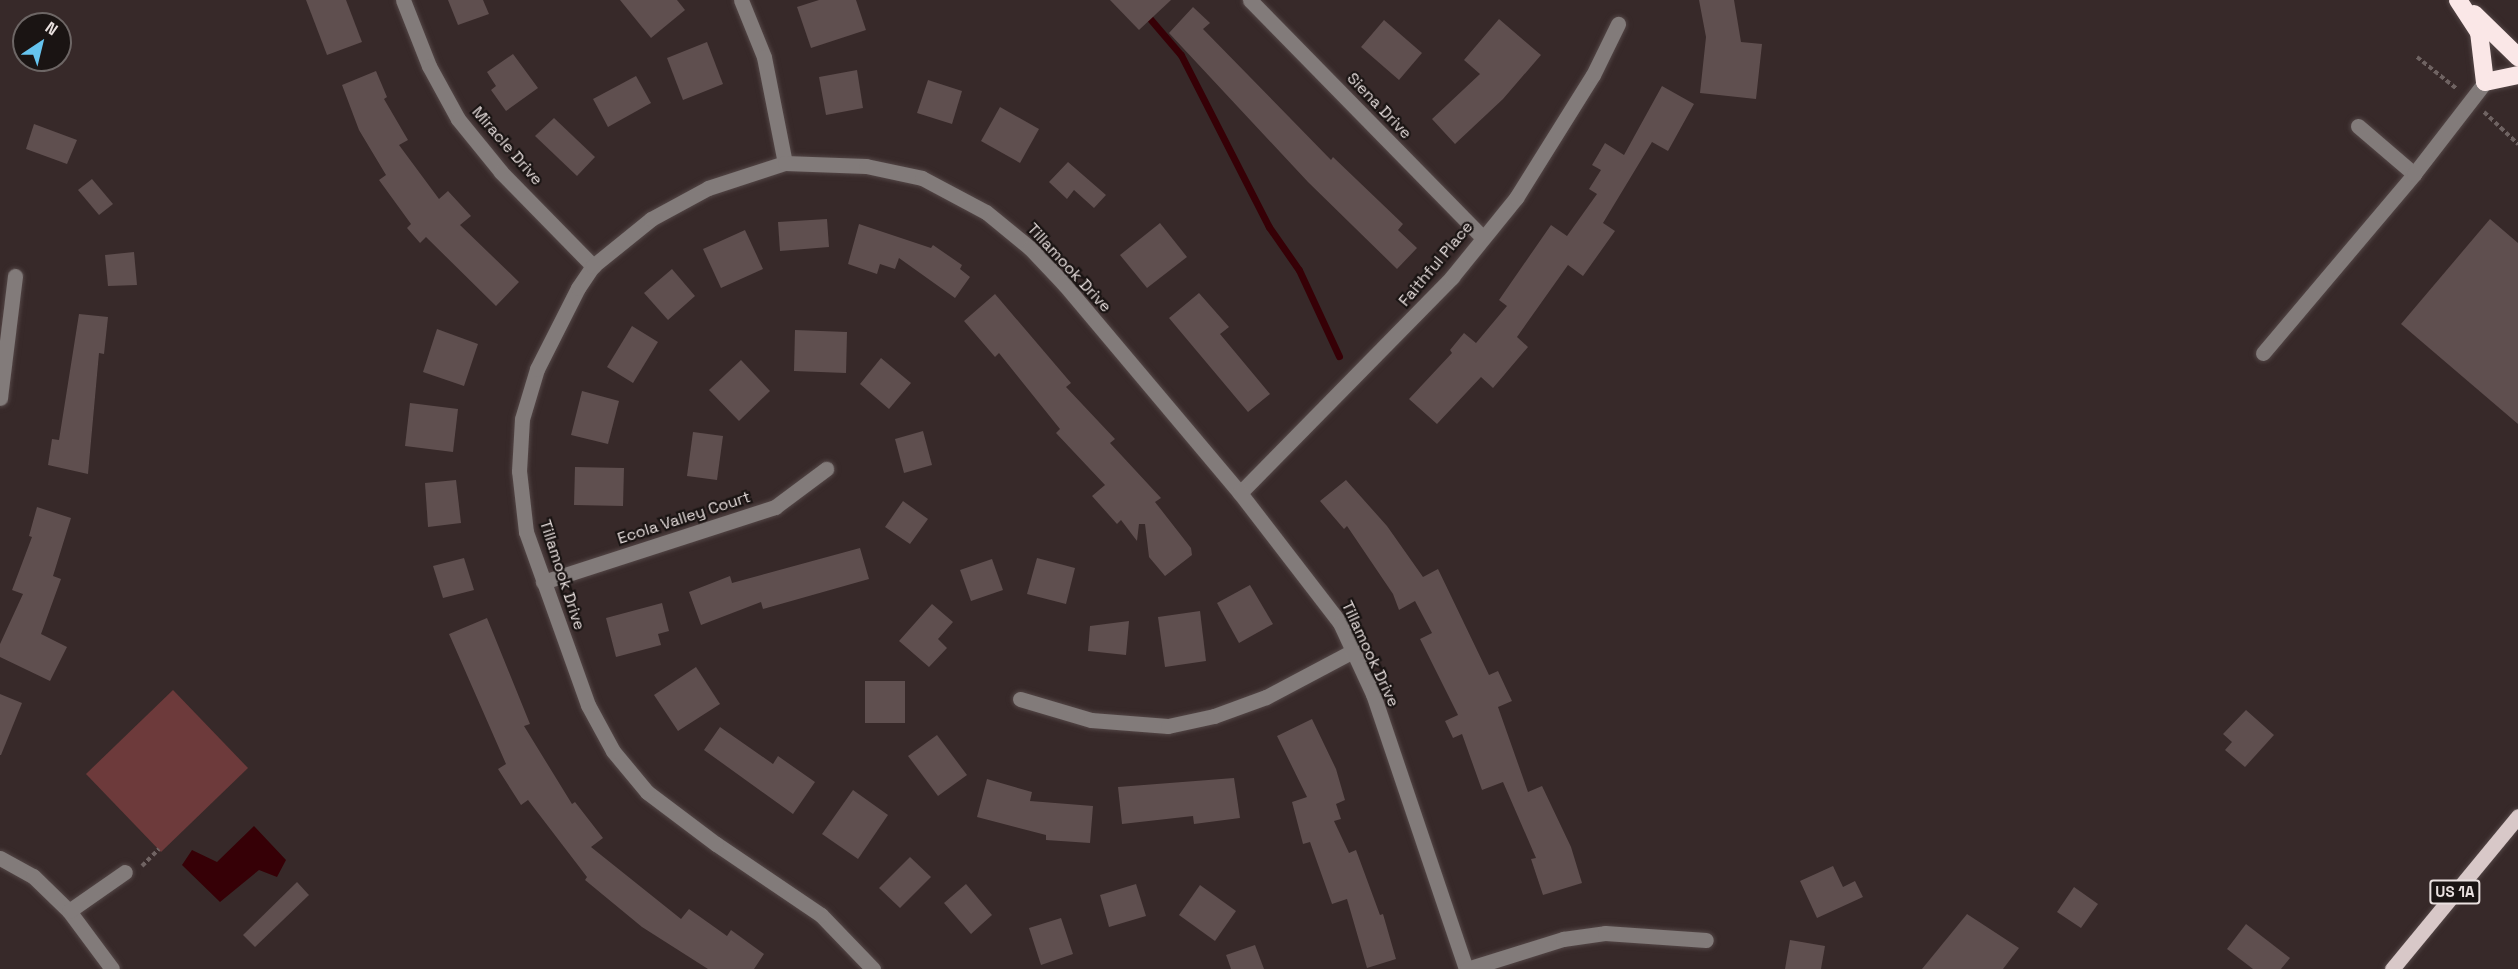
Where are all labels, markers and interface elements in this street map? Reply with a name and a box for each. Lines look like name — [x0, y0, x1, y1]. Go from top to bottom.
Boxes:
north arrow — [12, 12, 72, 72]
text: N — [41, 17, 62, 40]
street label: Siena Drive — [1343, 69, 1415, 143]
street label: Miracle Drive — [468, 103, 546, 189]
street label: Faithful Place — [1395, 218, 1477, 310]
street label: Tillamook Drive — [1023, 219, 1115, 317]
street label: Ecola Valley Court — [615, 487, 753, 549]
street label: Tillamook Drive — [535, 517, 589, 633]
street label: Tillamook Drive — [1337, 598, 1403, 710]
road number: US 1A — [2428, 880, 2482, 904]

